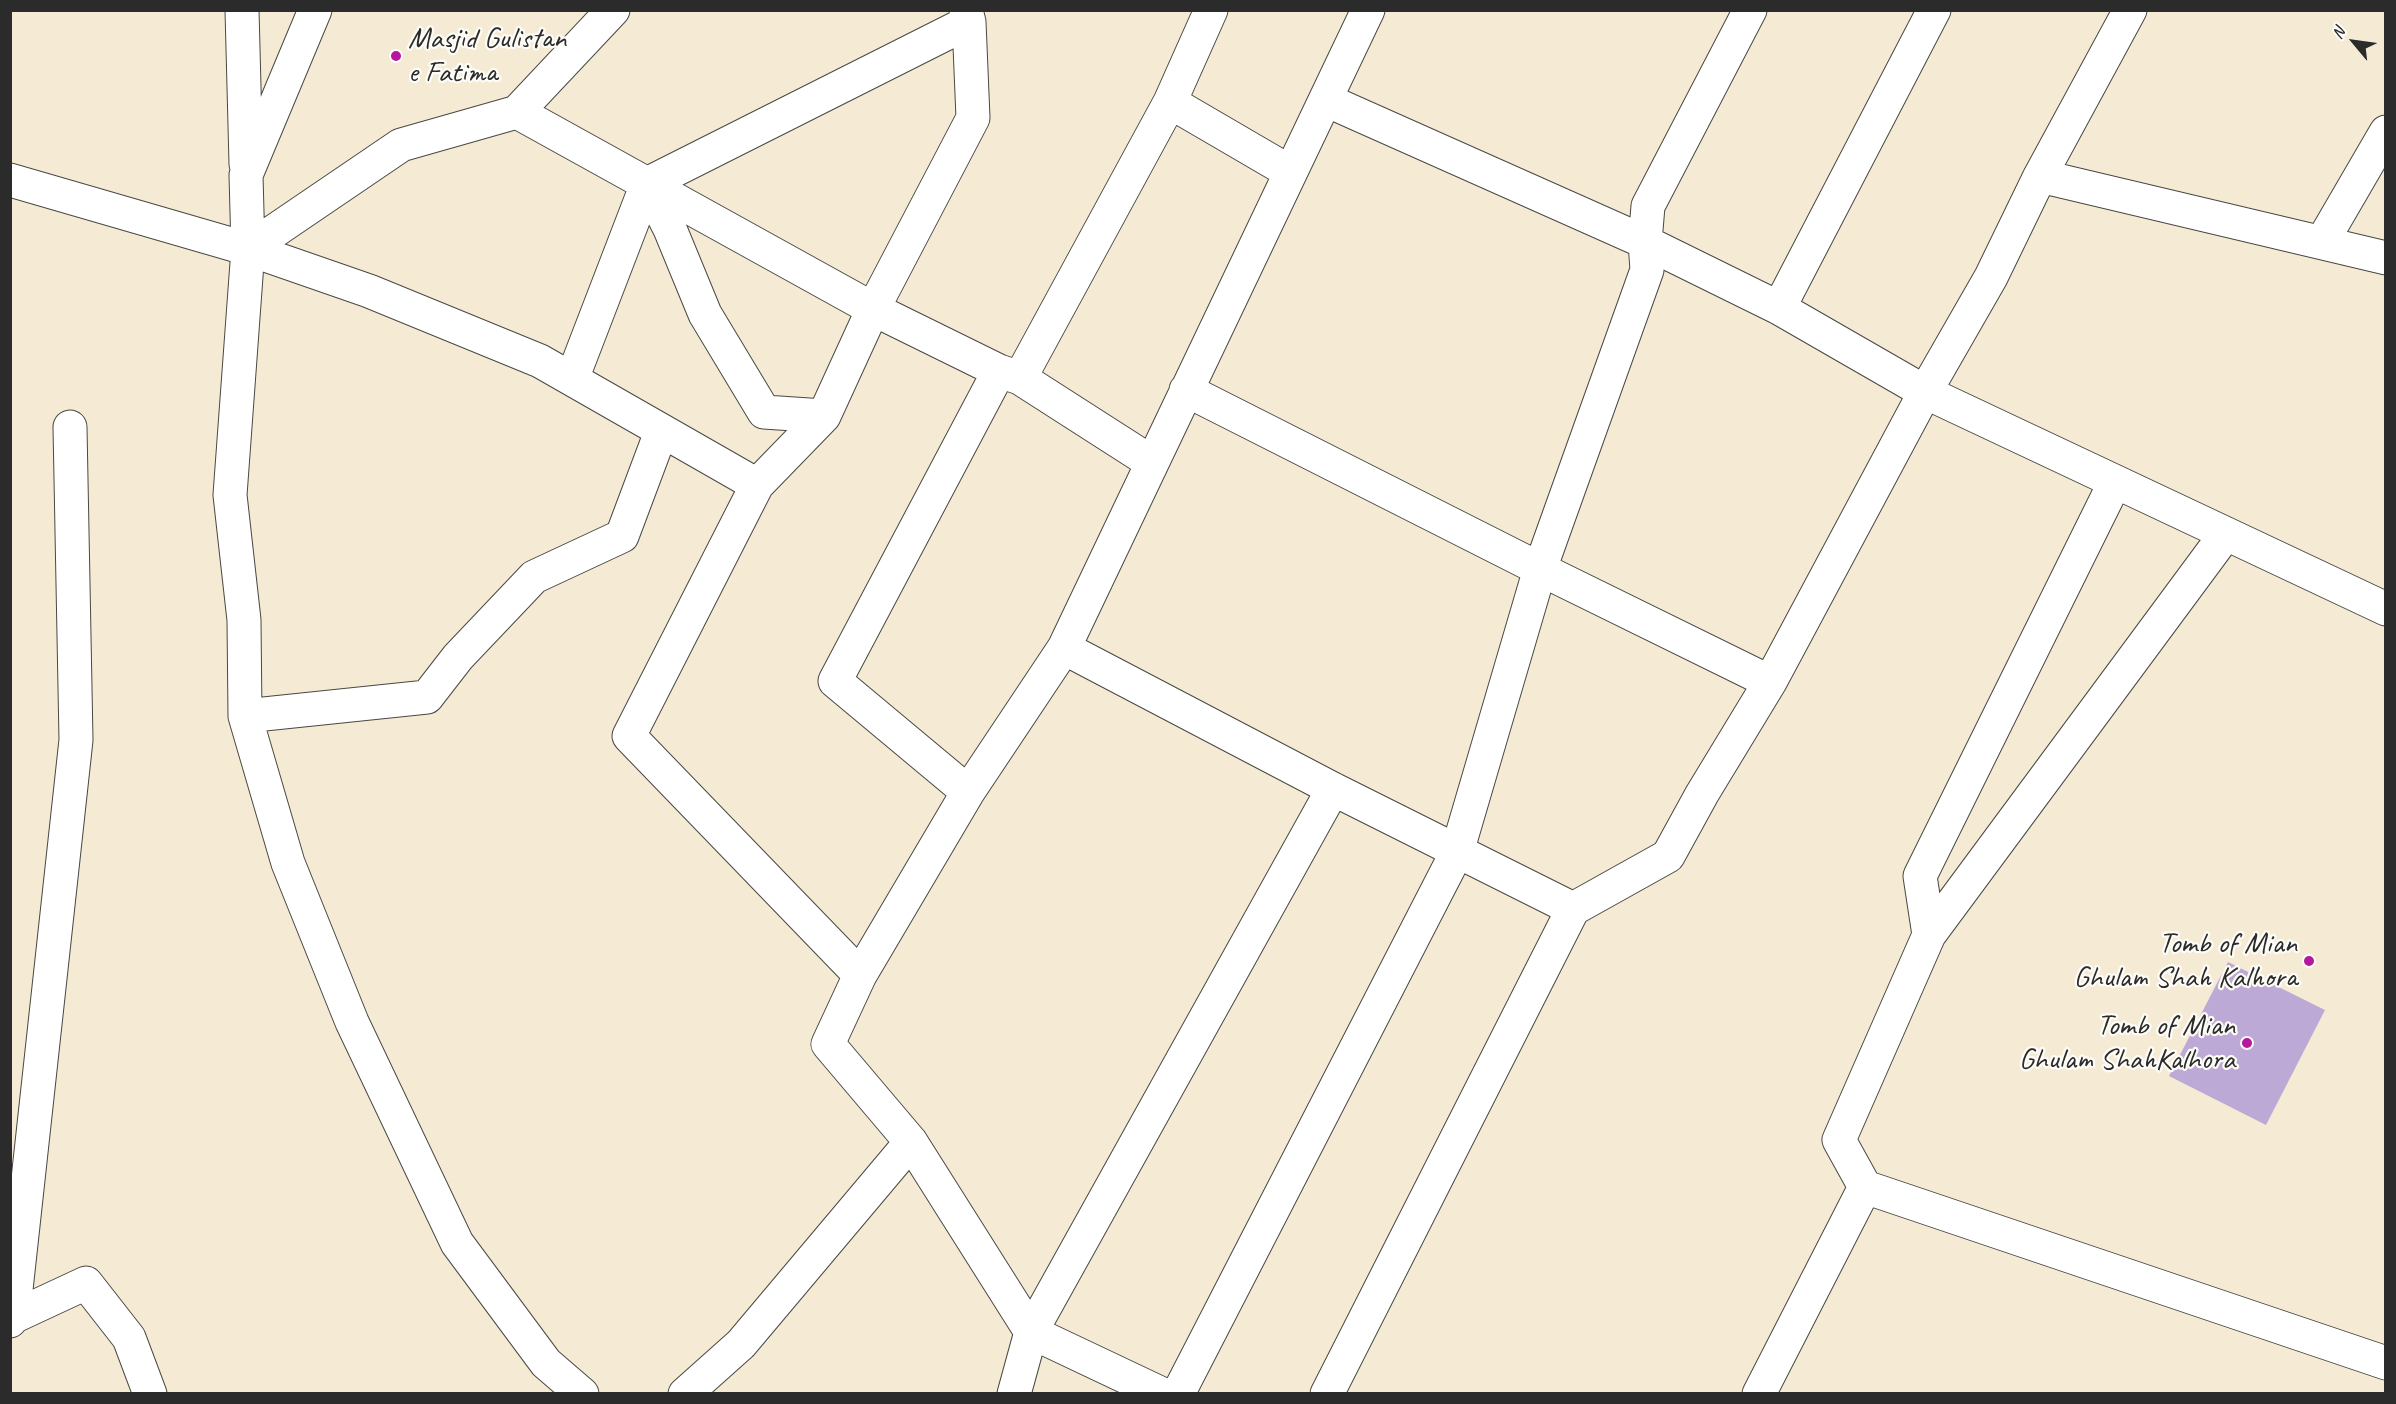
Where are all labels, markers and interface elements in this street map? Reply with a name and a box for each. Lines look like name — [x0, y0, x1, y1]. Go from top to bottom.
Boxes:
north arrow — [2324, 12, 2384, 72]
place label: Masjid Gulistan e Fatima — [408, 21, 566, 92]
text: N — [2327, 24, 2349, 42]
marker: Masjid Gulistan e Fatima — [389, 49, 403, 63]
place label: Tomb of Mian Ghulam Shah Kalhora — [2074, 926, 2297, 996]
marker: Tomb of Mian Ghulam Shah Kalhora — [2302, 954, 2316, 968]
place label: Tomb of Mian Ghulam ShahKalhora — [2019, 1008, 2235, 1078]
marker: Tomb of Mian Ghulam ShahKalhora — [2240, 1036, 2254, 1050]

